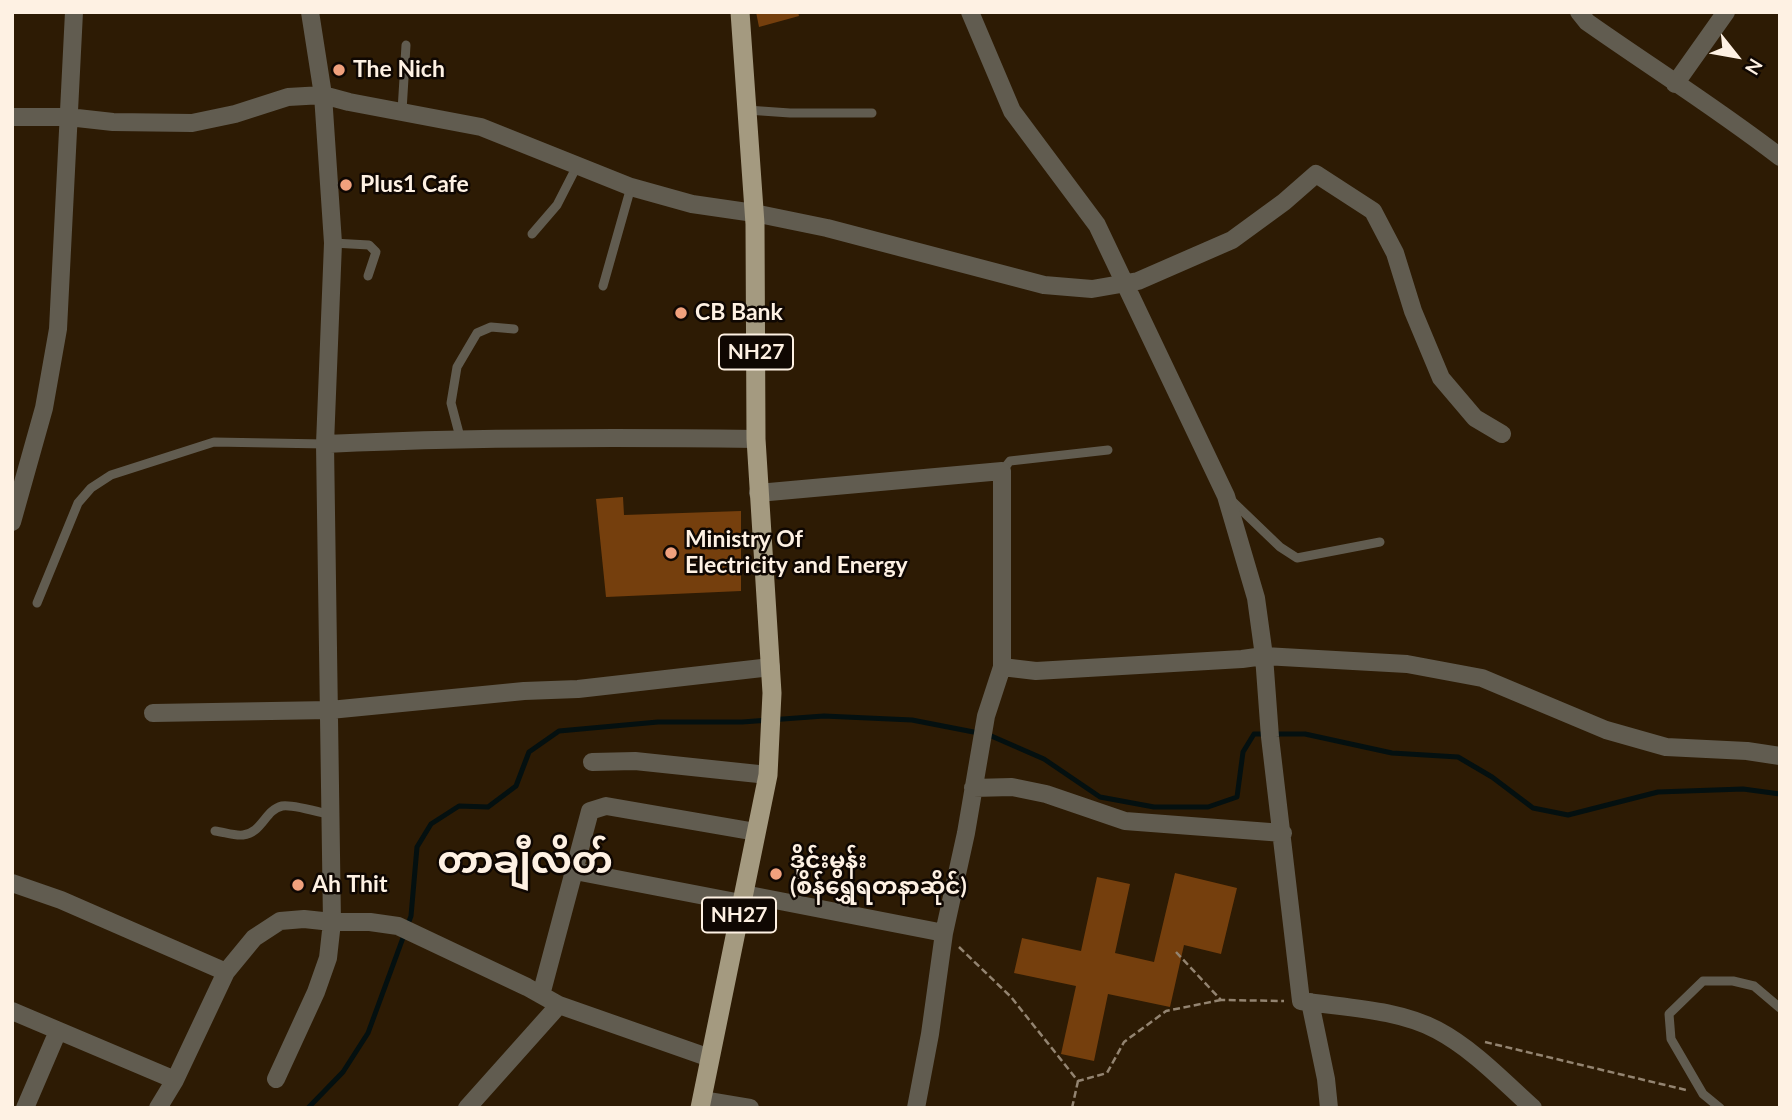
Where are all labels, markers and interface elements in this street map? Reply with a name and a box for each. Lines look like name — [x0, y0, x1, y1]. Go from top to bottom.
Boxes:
north arrow — [1701, 21, 1771, 91]
text: N — [1741, 55, 1768, 79]
place label: The Nich — [353, 56, 445, 84]
marker: The Nich — [331, 62, 347, 78]
place label: Plus1 Cafe — [360, 171, 469, 199]
marker: Plus1 Cafe — [338, 177, 354, 193]
place label: CB Bank — [695, 299, 783, 327]
marker: CB Bank — [673, 305, 689, 321]
road number: NH27 — [719, 334, 793, 370]
place label: Ministry Of Electricity and Energy — [685, 526, 908, 580]
marker: Ministry Of Electricity and Energy — [663, 545, 679, 561]
district label: တာချီလိတ် — [437, 839, 613, 883]
place label: ဒိုင်းမွန်း (စိန်ရွှေရတနာဆိုင်) — [790, 847, 967, 901]
marker: ဒိုင်းမွန်း (စိန်ရွှေရတနာဆိုင်) — [768, 866, 784, 882]
place label: Ah Thit — [312, 871, 387, 899]
marker: Ah Thit — [290, 877, 306, 893]
road number: NH27 — [702, 898, 776, 932]

